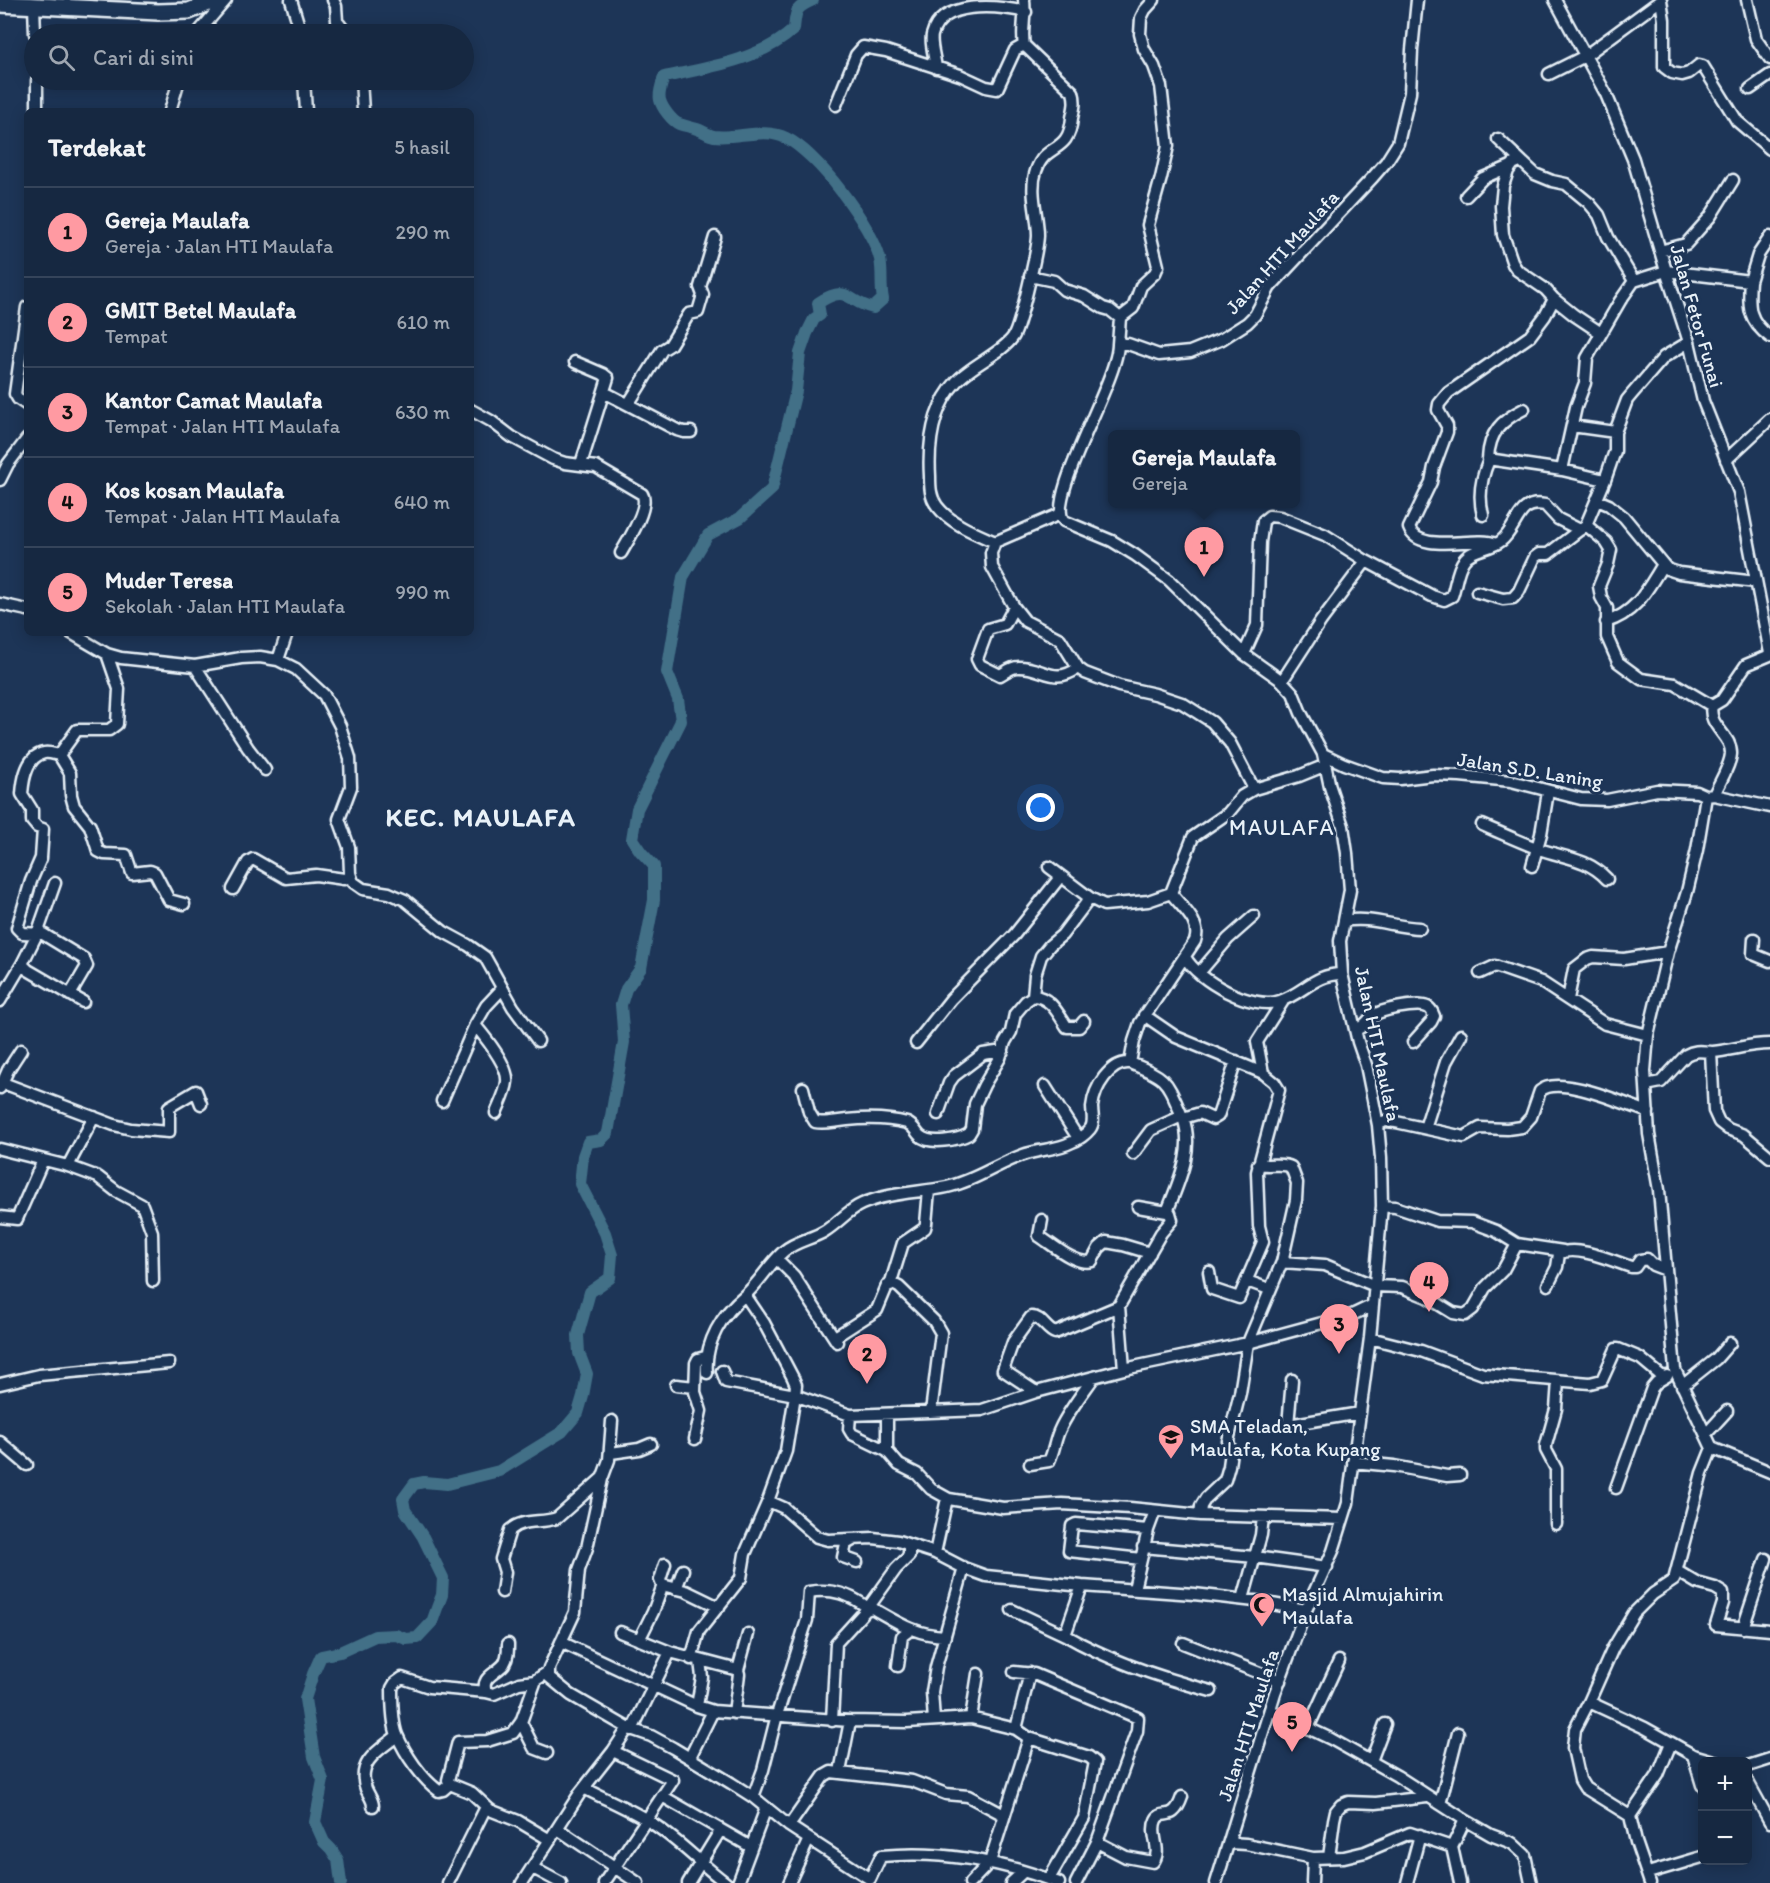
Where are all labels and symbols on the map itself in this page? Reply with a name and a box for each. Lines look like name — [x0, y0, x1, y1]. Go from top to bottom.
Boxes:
street label: Jalan HTI Maulafa — [1220, 185, 1344, 319]
street label: Jalan Fetor Funai — [1665, 242, 1729, 390]
pin: 1 — [1184, 528, 1224, 577]
street label: Jalan S.D. Laning — [1455, 747, 1605, 793]
your location — [1026, 793, 1055, 822]
district label: KEC. MAULAFA — [386, 801, 576, 833]
district label: MAULAFA — [1229, 814, 1335, 841]
street label: Jalan HTI Maulafa — [1350, 964, 1406, 1125]
pin: 4 — [1410, 1262, 1448, 1312]
pin: 3 — [1320, 1304, 1358, 1354]
pin: 2 — [848, 1334, 886, 1384]
place label: SMA Teladan, Maulafa, Kota Kupang — [1190, 1414, 1381, 1461]
school or university icon: SMA Teladan, Maulafa, Kota Kupang — [1156, 1422, 1186, 1460]
place label: Masjid Almujahirin Maulafa — [1282, 1582, 1443, 1629]
mosque icon: Masjid Almujahirin Maulafa — [1247, 1590, 1277, 1628]
street label: Jalan HTI Maulafa — [1212, 1645, 1284, 1804]
pin: 5 — [1272, 1702, 1312, 1752]

